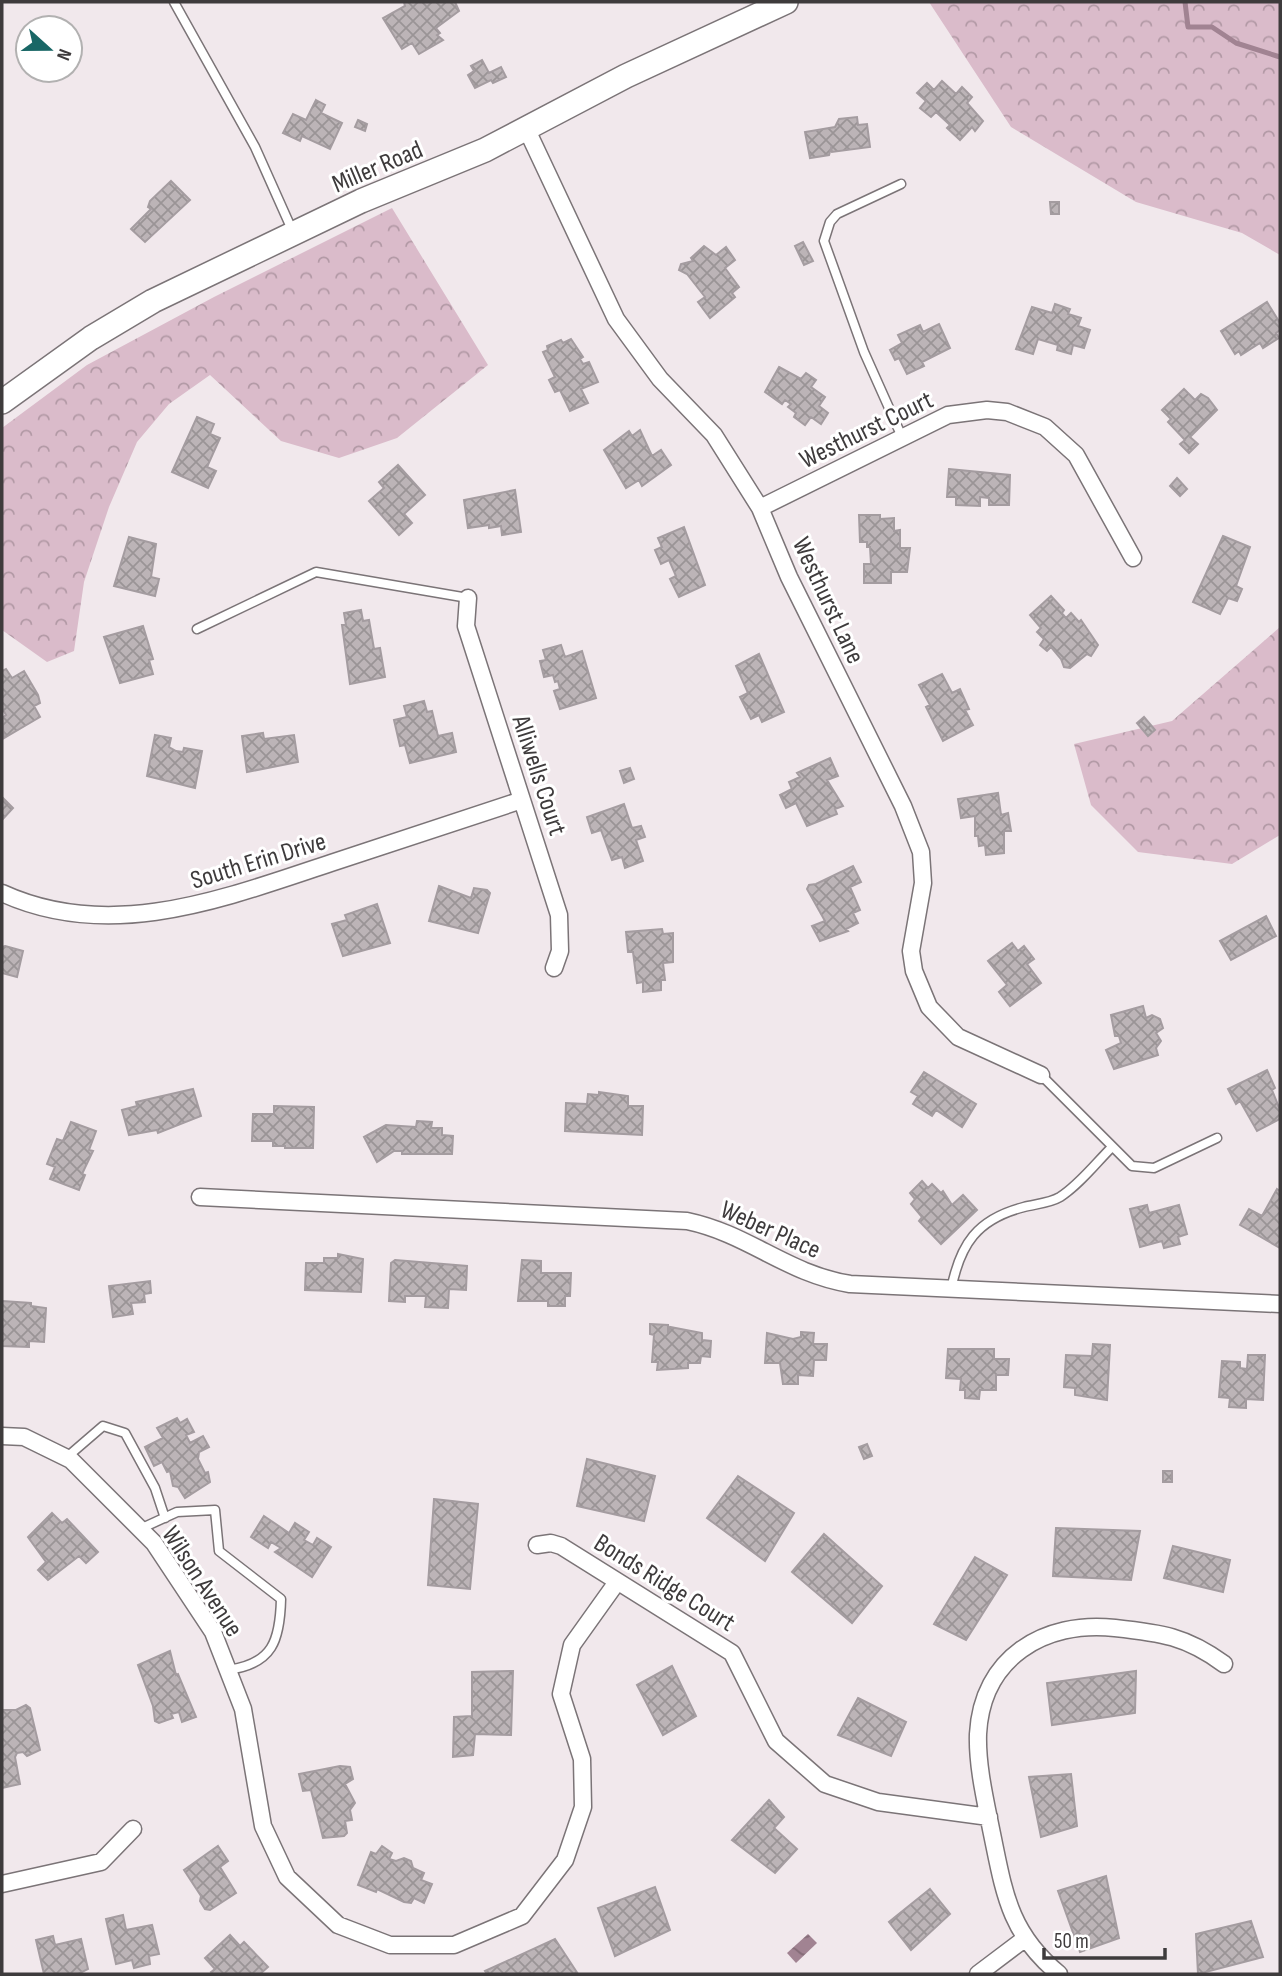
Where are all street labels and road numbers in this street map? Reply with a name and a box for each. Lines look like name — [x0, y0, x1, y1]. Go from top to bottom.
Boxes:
street label: Miller Road — [328, 134, 428, 200]
street label: Westhurst Court — [795, 385, 938, 476]
street label: Westhurst Lane — [785, 533, 870, 669]
street label: Alliwells Court — [504, 711, 573, 839]
street label: South Erin Drive — [187, 826, 330, 897]
street label: Weber Place — [716, 1195, 825, 1266]
street label: Wilson Avenue — [155, 1521, 249, 1643]
street label: Bonds Ridge Court — [588, 1528, 740, 1639]

